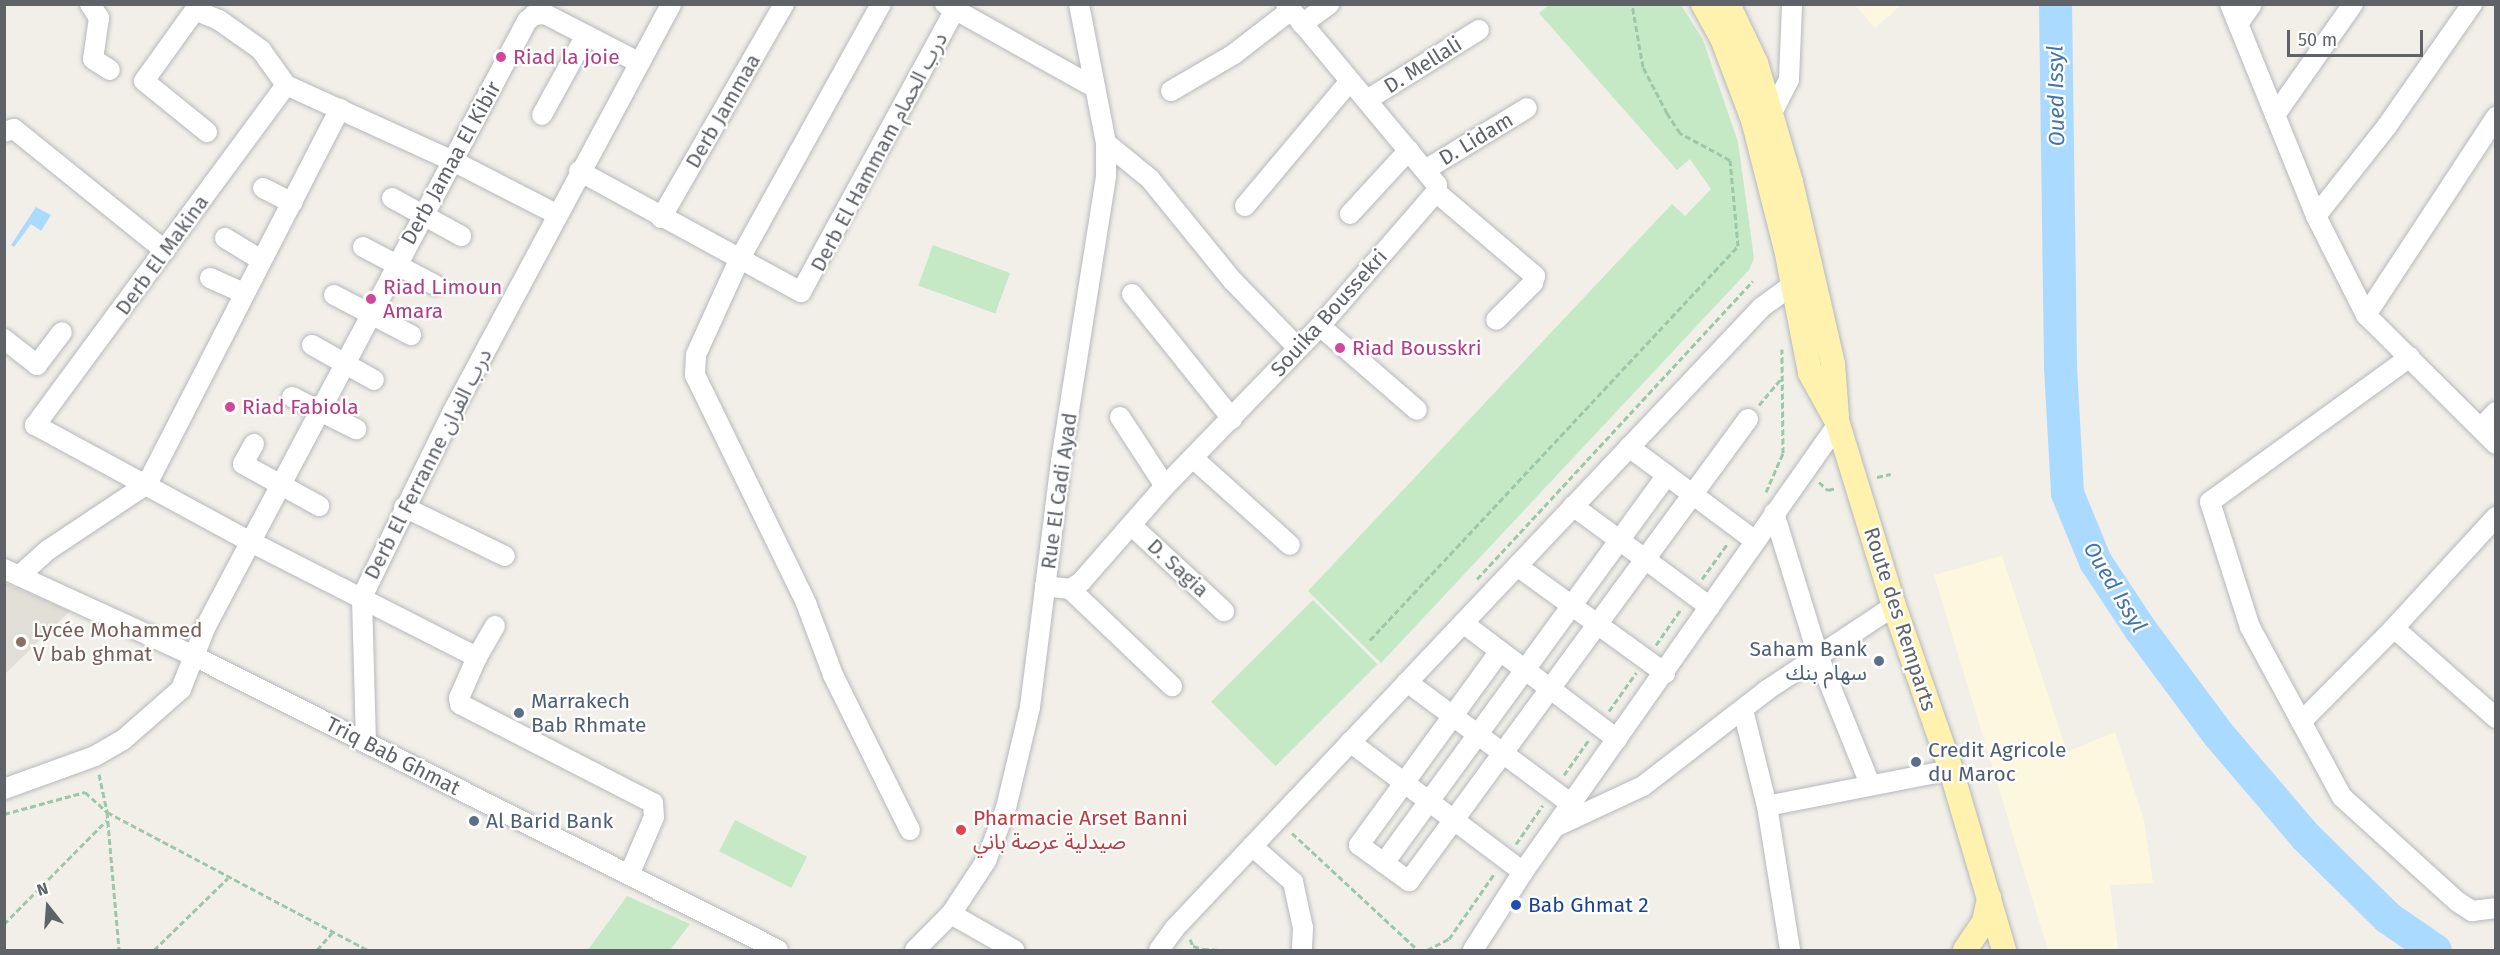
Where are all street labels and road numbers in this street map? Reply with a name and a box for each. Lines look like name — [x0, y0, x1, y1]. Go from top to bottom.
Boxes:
street label: Derb El Hammam درب الحمام — [805, 28, 953, 276]
street label: D. Mellali — [1379, 31, 1467, 99]
street label: Derb Jammaa — [680, 49, 766, 173]
street label: Derb Jamaa El Kibir — [396, 77, 506, 249]
street label: D. Lidam — [1434, 107, 1518, 171]
street label: Derb El Makina — [110, 190, 214, 320]
street label: Souika Boussekri — [1265, 244, 1393, 382]
street label: Derb El Ferranne درب الفران — [359, 344, 497, 584]
street label: Rue El Cadi Ayad — [1036, 411, 1082, 571]
street label: Route des Remparts — [1858, 524, 1942, 714]
street label: D. Sagia — [1142, 533, 1214, 603]
street label: Triq Bab Ghmat — [322, 711, 464, 801]

